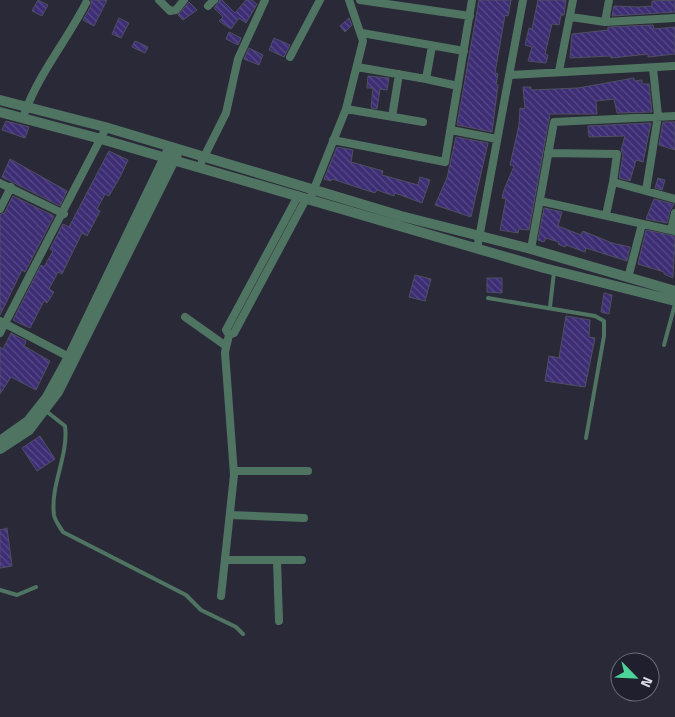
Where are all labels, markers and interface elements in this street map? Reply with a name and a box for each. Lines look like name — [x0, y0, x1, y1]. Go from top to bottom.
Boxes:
north arrow — [610, 652, 660, 702]
text: N — [636, 674, 659, 691]

